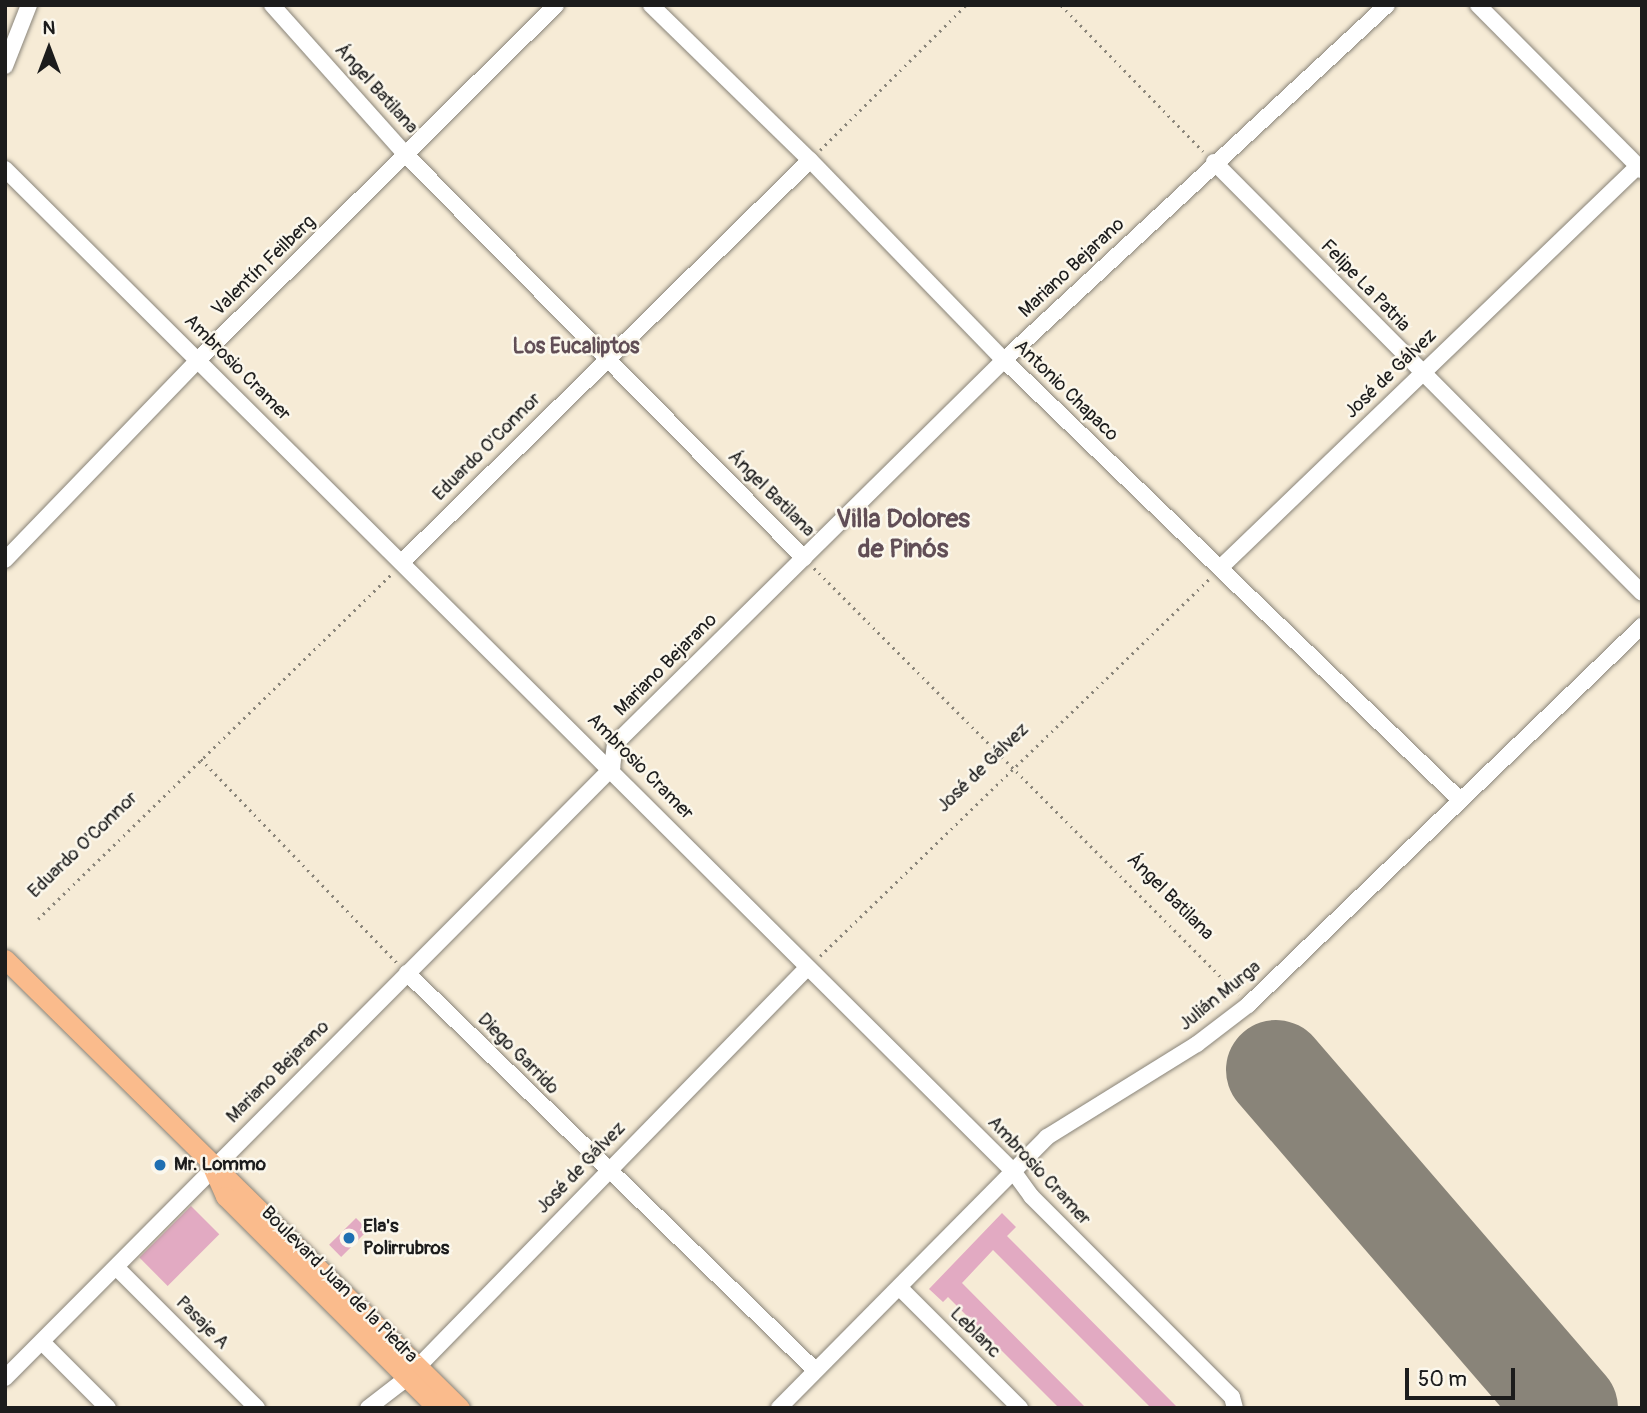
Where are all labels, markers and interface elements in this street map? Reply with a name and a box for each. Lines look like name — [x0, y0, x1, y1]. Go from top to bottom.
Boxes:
north arrow — [14, 14, 84, 84]
text: N — [43, 16, 55, 40]
street label: Ángel Batilana — [330, 39, 422, 139]
street label: Valentín Feilberg — [207, 211, 321, 321]
street label: Mariano Bejarano — [1014, 213, 1130, 323]
street label: Felipe La Patria — [1315, 235, 1415, 337]
street label: Ambrosio Cramer — [179, 310, 295, 426]
street label: José de Gálvez — [1340, 325, 1442, 423]
district label: Los Eucaliptos — [513, 334, 639, 360]
street label: Antonio Chapaco — [1009, 336, 1123, 446]
street label: Eduardo O'Connor — [428, 388, 546, 506]
street label: Ángel Batilana — [723, 446, 819, 542]
district label: Villa Dolores de Pinós — [836, 504, 970, 566]
street label: Mariano Bejarano — [610, 609, 722, 721]
street label: Ambrosio Cramer — [582, 709, 698, 825]
street label: José de Gálvez — [932, 719, 1034, 817]
street label: Eduardo O'Connor — [23, 787, 143, 903]
street label: Ángel Batilana — [1122, 849, 1218, 945]
street label: Julián Murga — [1174, 956, 1266, 1036]
street label: Diego Garrido — [472, 1008, 564, 1100]
street label: Mariano Bejarano — [222, 1016, 334, 1128]
street label: Ambrosio Cramer — [982, 1112, 1096, 1230]
street label: José de Gálvez — [532, 1117, 630, 1219]
place label: Mr. Lommo — [174, 1154, 266, 1176]
marker: Mr. Lommo — [152, 1157, 168, 1173]
street label: Boulevard Juan de la Piedra — [256, 1202, 422, 1368]
place label: Ela's Polirrubros — [363, 1216, 449, 1260]
marker: Ela's Polirrubros — [341, 1230, 357, 1246]
street label: Pasaje A — [171, 1292, 233, 1354]
street label: Leblanc — [945, 1303, 1005, 1363]
scale bar — [1409, 1354, 1519, 1398]
text: 50 m — [1418, 1366, 1467, 1393]

